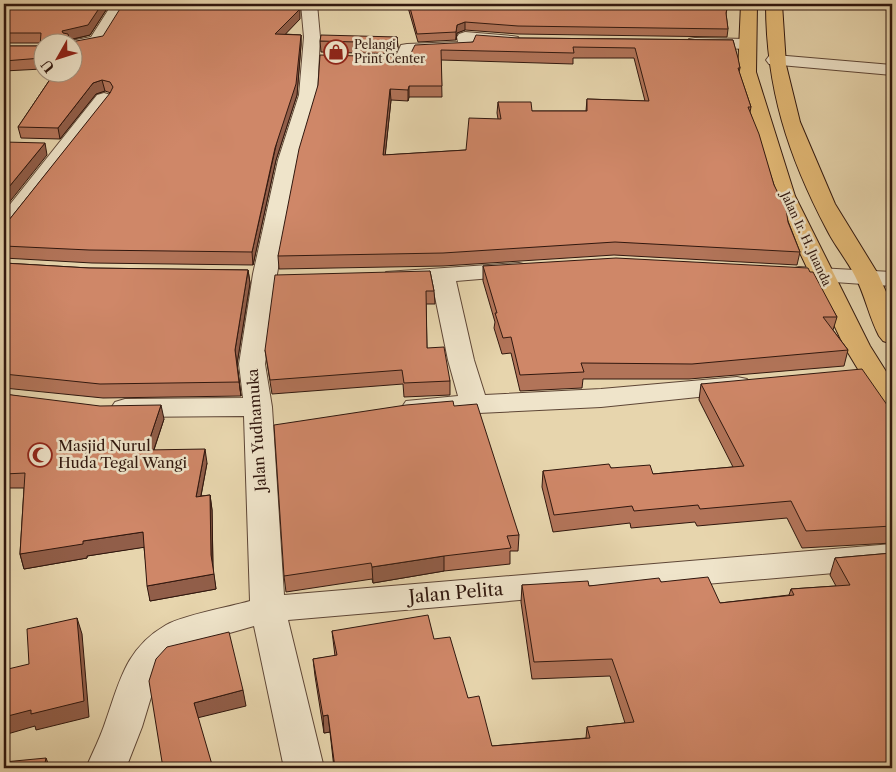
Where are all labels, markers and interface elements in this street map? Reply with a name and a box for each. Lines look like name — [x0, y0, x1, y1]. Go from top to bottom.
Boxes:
north arrow — [32, 32, 82, 82]
place label: Pelangi Print Center — [354, 37, 425, 66]
shop icon: Pelangi Print Center — [323, 39, 349, 65]
text: U — [37, 56, 58, 76]
street label: Jalan Ir. H. Juanda — [777, 187, 835, 289]
street label: Jalan Yudhamuka — [243, 368, 270, 494]
place label: Masjid Nurul Huda Tegal Wangi — [58, 436, 187, 472]
mosque icon: Masjid Nurul Huda Tegal Wangi — [27, 442, 53, 468]
street label: Jalan Pelita — [405, 578, 505, 608]

